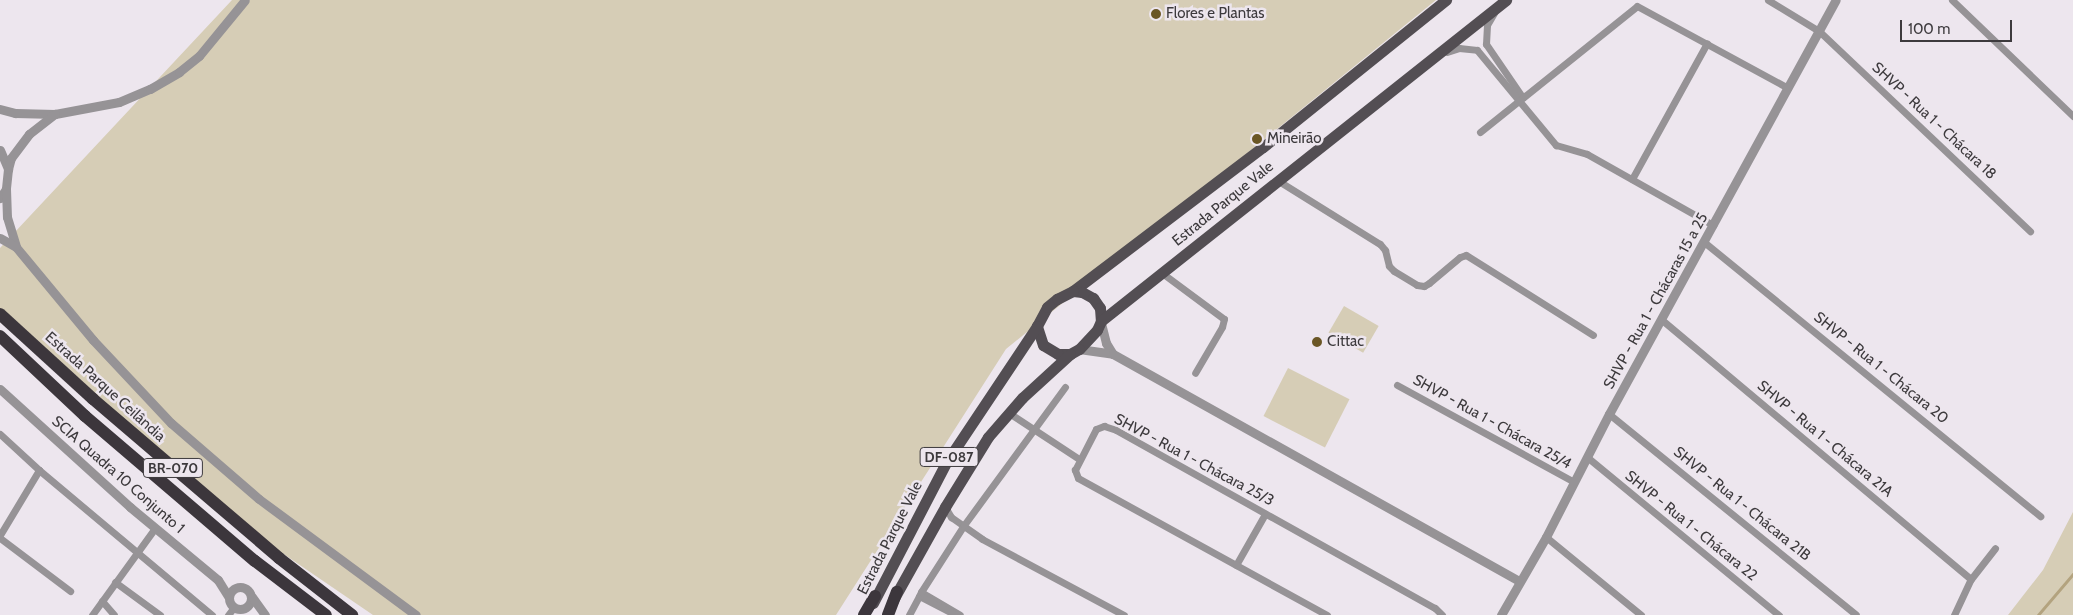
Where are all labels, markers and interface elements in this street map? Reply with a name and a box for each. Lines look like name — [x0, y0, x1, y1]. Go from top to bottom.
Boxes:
place label: Flores e Plantas — [1166, 5, 1264, 23]
marker: Flores e Plantas — [1150, 8, 1162, 20]
scale bar — [1903, 10, 2016, 42]
text: 100 m — [1908, 20, 1950, 38]
street label: SHVP - Rua 1 - Chácara 18 — [1868, 59, 2000, 183]
place label: Mineirão — [1267, 130, 1322, 148]
marker: Mineirão — [1251, 133, 1263, 145]
street label: Estrada Parque Vale — [1169, 158, 1277, 250]
street label: SHVP - Rua 1 - Chácaras 15 a 25 — [1600, 210, 1712, 392]
street label: SHVP - Rua 1 - Chácara 20 — [1810, 308, 1952, 428]
street label: Estrada Parque Ceilândia — [41, 328, 169, 446]
place label: Cittac — [1327, 333, 1364, 351]
marker: Cittac — [1311, 336, 1323, 348]
street label: SHVP - Rua 1 - Chácara 25/4 — [1410, 371, 1574, 473]
street label: SHVP - Rua 1 - Chácara 21A — [1754, 377, 1896, 501]
street label: SHVP - Rua 1 - Chácara 25/3 — [1111, 410, 1277, 510]
street label: SCIA Quadra 10 Conjunto 1 — [48, 413, 188, 537]
street label: SHVP - Rua 1 - Chácara 21B — [1670, 443, 1814, 565]
road number: DF-087 — [919, 446, 979, 468]
road number: BR-070 — [142, 456, 204, 479]
street label: SHVP - Rua 1 - Chácara 22 — [1621, 467, 1761, 585]
street label: Estrada Parque Vale — [854, 478, 926, 598]

